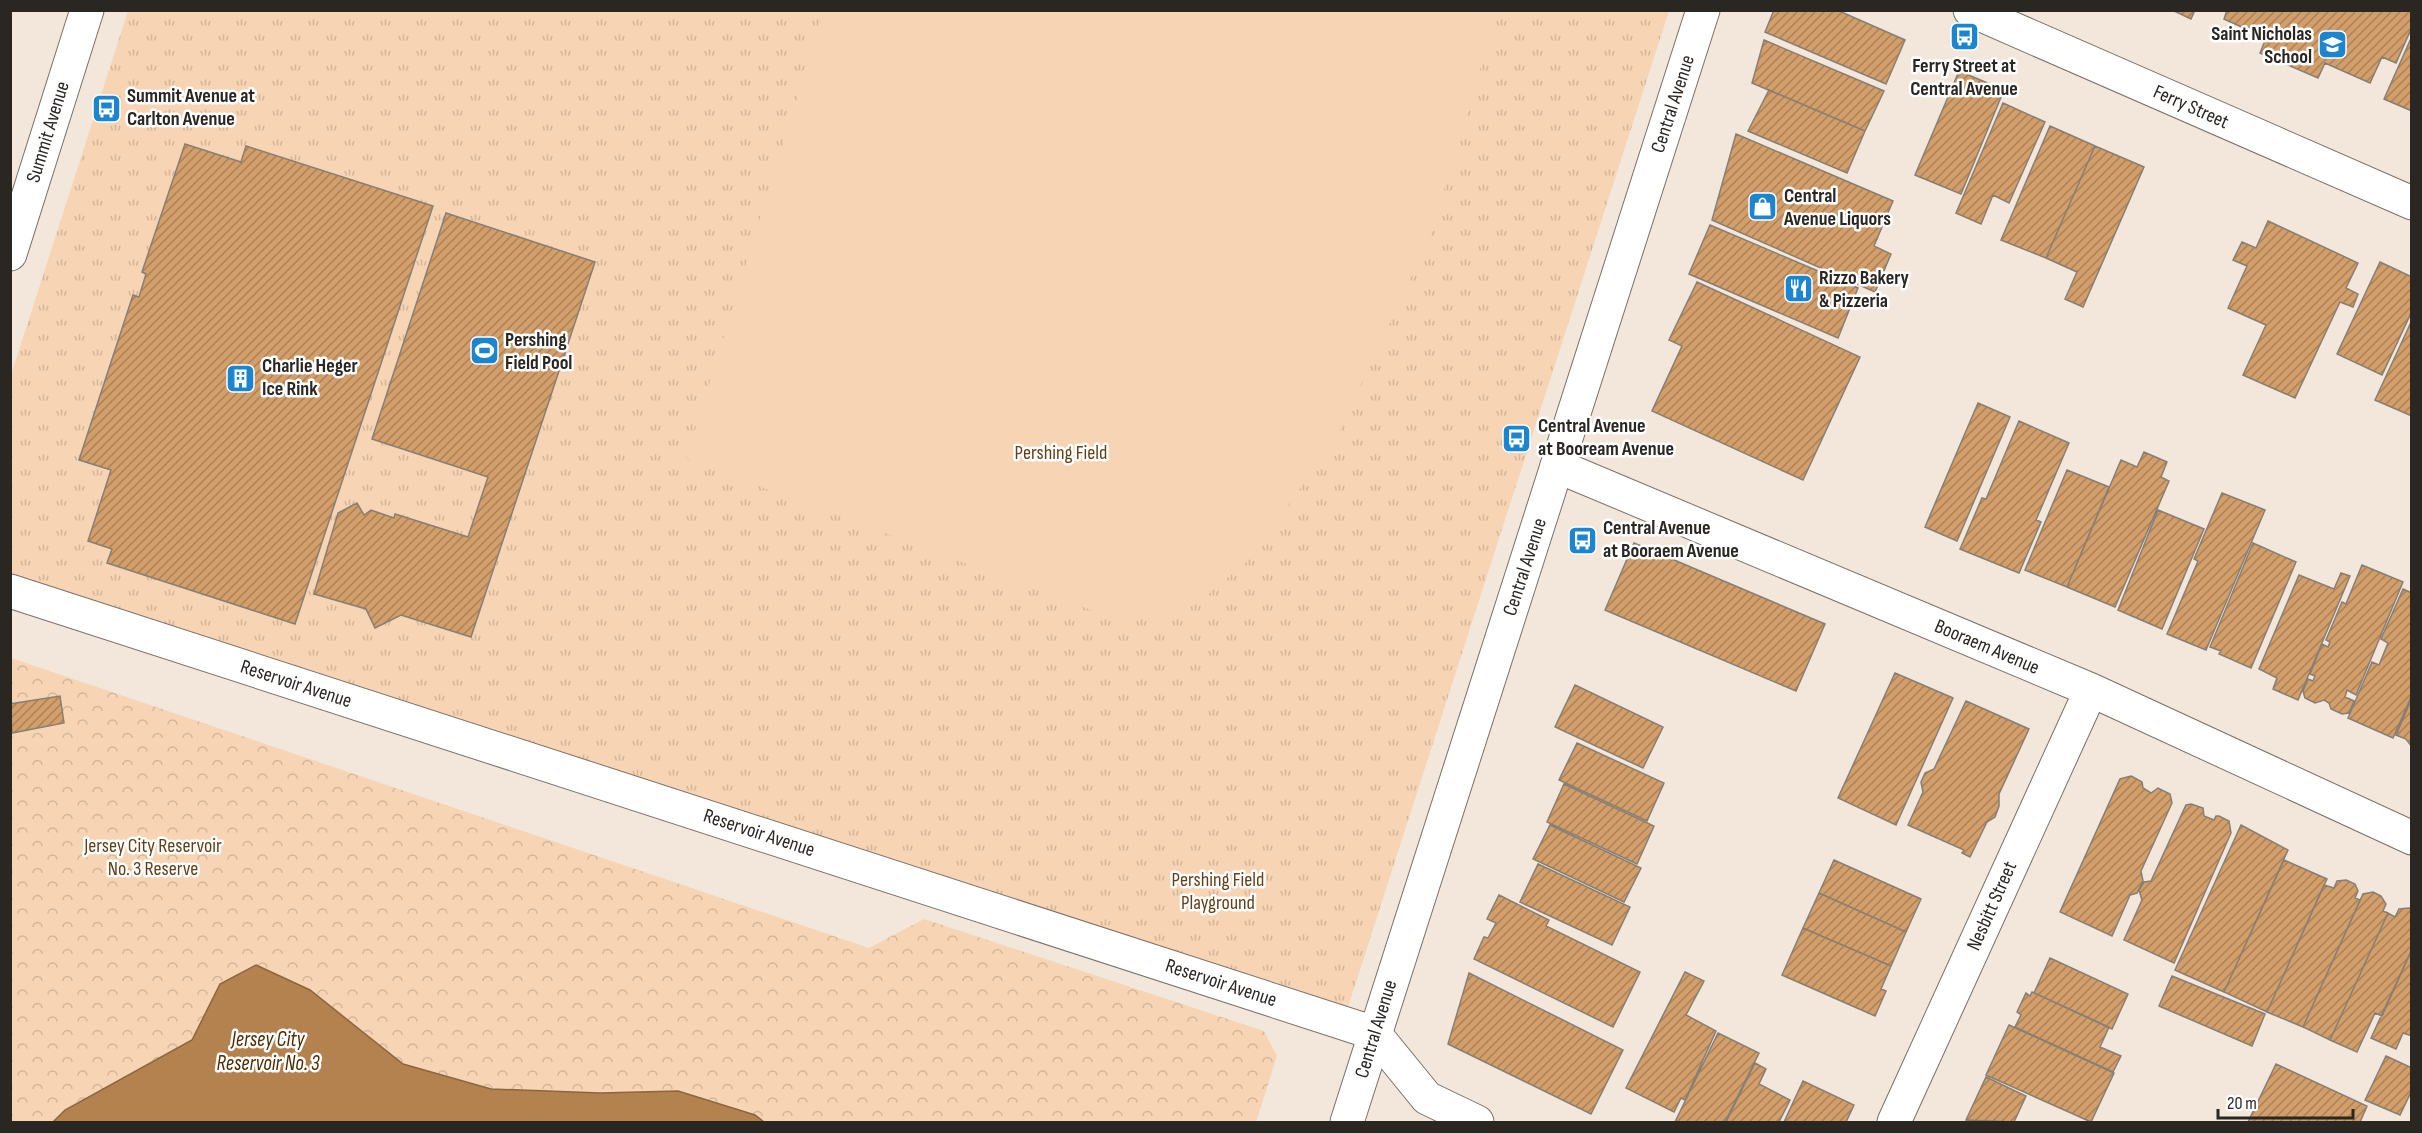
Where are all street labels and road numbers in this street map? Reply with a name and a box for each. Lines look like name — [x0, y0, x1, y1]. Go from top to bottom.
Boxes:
street label: Central Avenue — [1646, 52, 1700, 156]
street label: Summit Avenue — [21, 79, 75, 185]
street label: Ferry Street — [2150, 80, 2232, 134]
street label: Central Avenue — [1498, 515, 1552, 619]
street label: Booraem Avenue — [1931, 614, 2043, 680]
street label: Reservoir Avenue — [237, 655, 355, 713]
street label: Reservoir Avenue — [700, 804, 818, 862]
street label: Nesbitt Street — [1962, 858, 2022, 954]
street label: Reservoir Avenue — [1162, 954, 1280, 1012]
street label: Central Avenue — [1350, 977, 1402, 1081]

